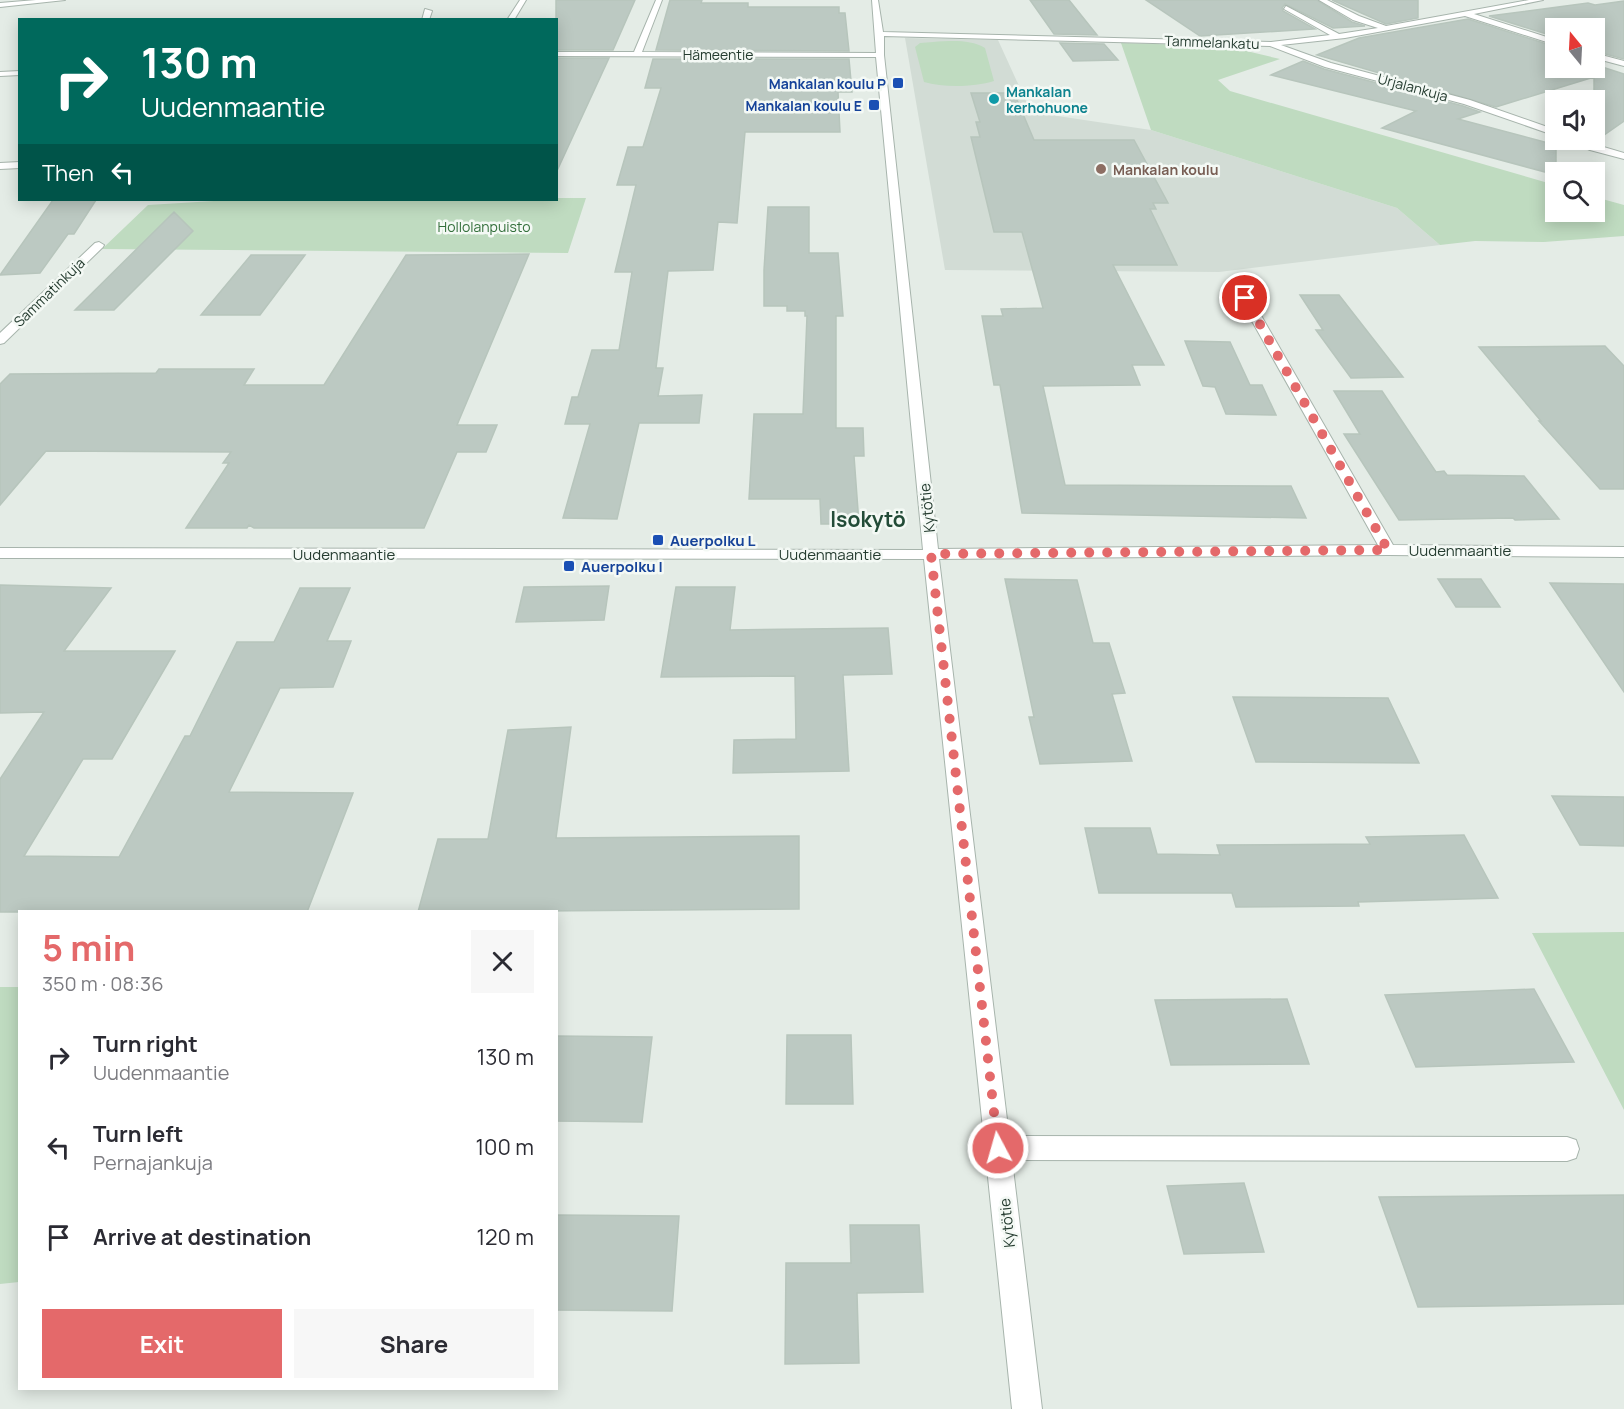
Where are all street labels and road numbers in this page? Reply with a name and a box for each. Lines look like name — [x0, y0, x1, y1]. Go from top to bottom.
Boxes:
street label: Tammelankatu — [1164, 31, 1260, 53]
street label: Hämeentie — [683, 45, 753, 64]
street label: Urjalankuja — [1376, 68, 1450, 106]
street label: Sammatinkuja — [9, 253, 89, 331]
street label: Kytötie — [914, 482, 940, 534]
street label: Uudenmaantie — [1409, 540, 1511, 561]
street label: Uudenmaantie — [293, 544, 395, 565]
street label: Uudenmaantie — [779, 544, 881, 565]
street label: Kytötie — [994, 1197, 1020, 1249]

